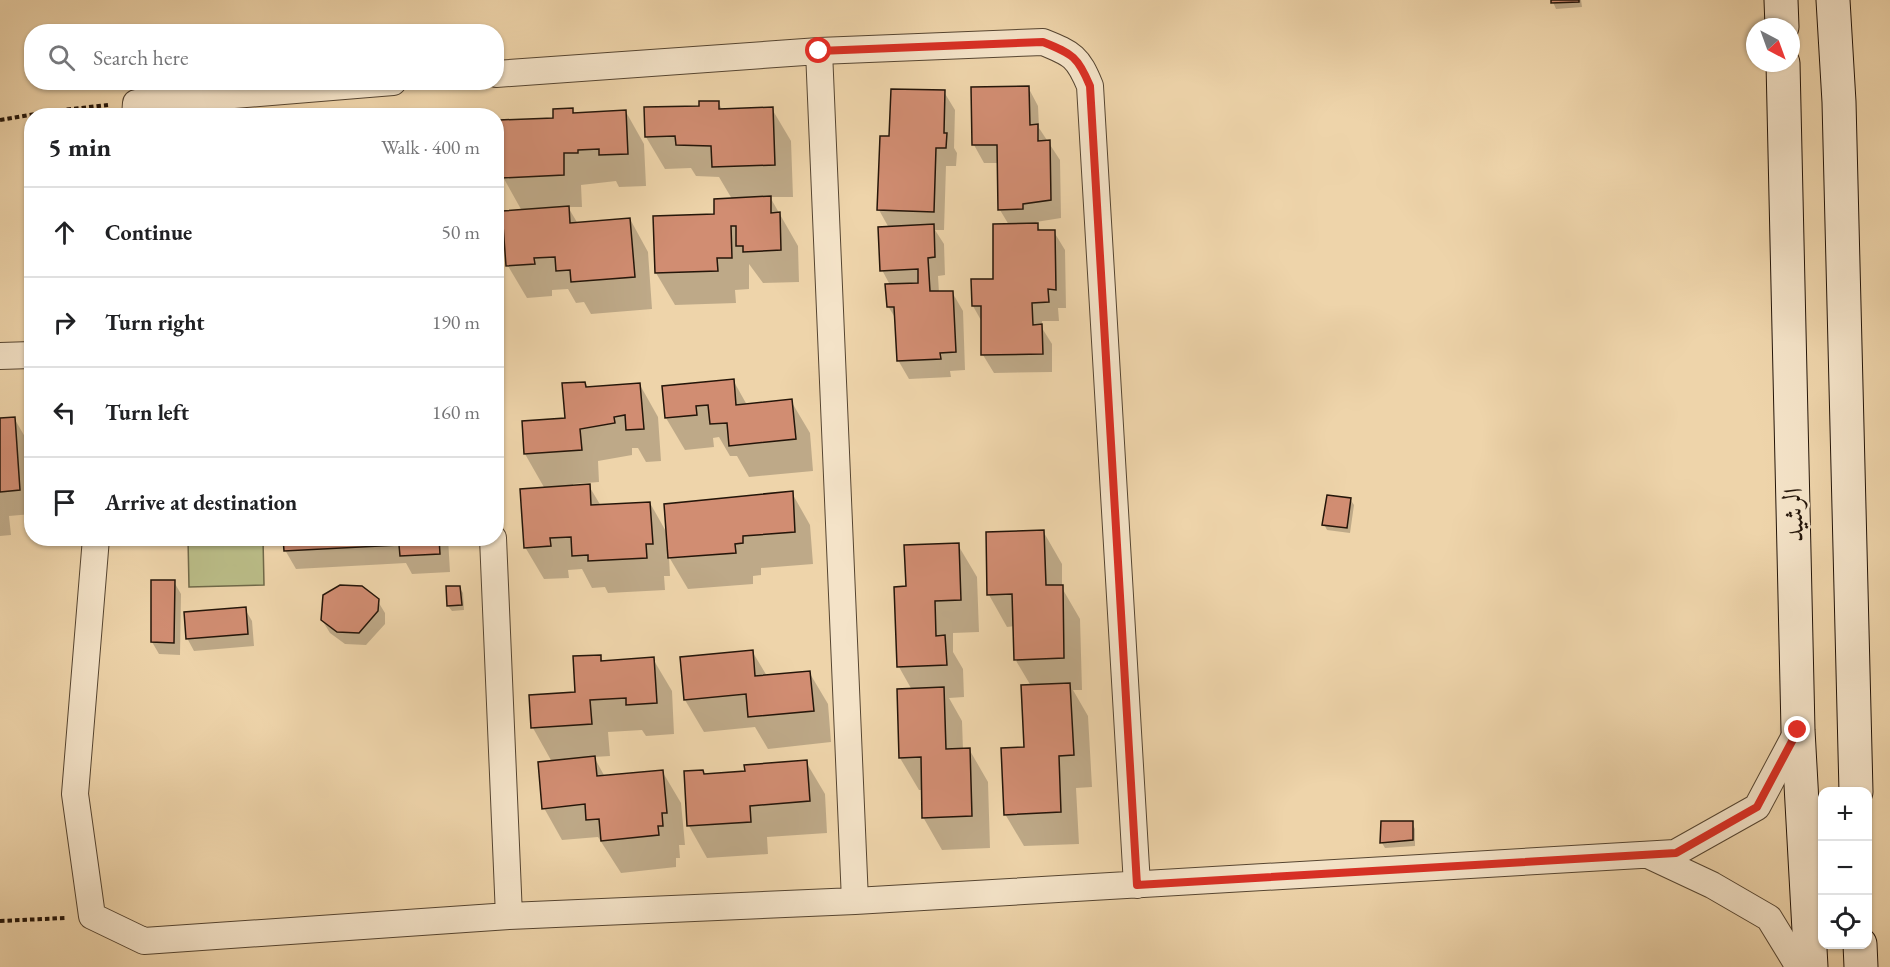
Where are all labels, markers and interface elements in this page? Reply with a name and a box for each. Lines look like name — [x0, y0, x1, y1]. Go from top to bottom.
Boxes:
north arrow — [1746, 18, 1800, 72]
search box — [24, 24, 504, 90]
route start — [805, 37, 831, 63]
icon: search — [45, 41, 78, 74]
text: Search here — [93, 43, 188, 72]
text: 5 min — [48, 130, 111, 164]
text: Walk · 400 m — [381, 134, 480, 160]
icon: ahead — [48, 216, 81, 249]
text: Continue — [105, 218, 192, 247]
text: 50 m — [441, 219, 480, 245]
icon: right — [48, 306, 81, 339]
text: Turn right — [105, 308, 204, 337]
text: 190 m — [432, 309, 480, 335]
icon: left — [48, 396, 81, 429]
text: Turn left — [105, 398, 189, 427]
text: 160 m — [432, 399, 480, 425]
icon: arrive — [48, 486, 81, 519]
text: Arrive at destination — [105, 488, 297, 517]
street label: الرشيد — [1775, 488, 1811, 542]
route end — [1784, 716, 1810, 742]
map controls — [1818, 787, 1872, 949]
button: + — [1818, 787, 1872, 841]
button: − — [1818, 841, 1872, 895]
button: locate — [1818, 895, 1872, 949]

